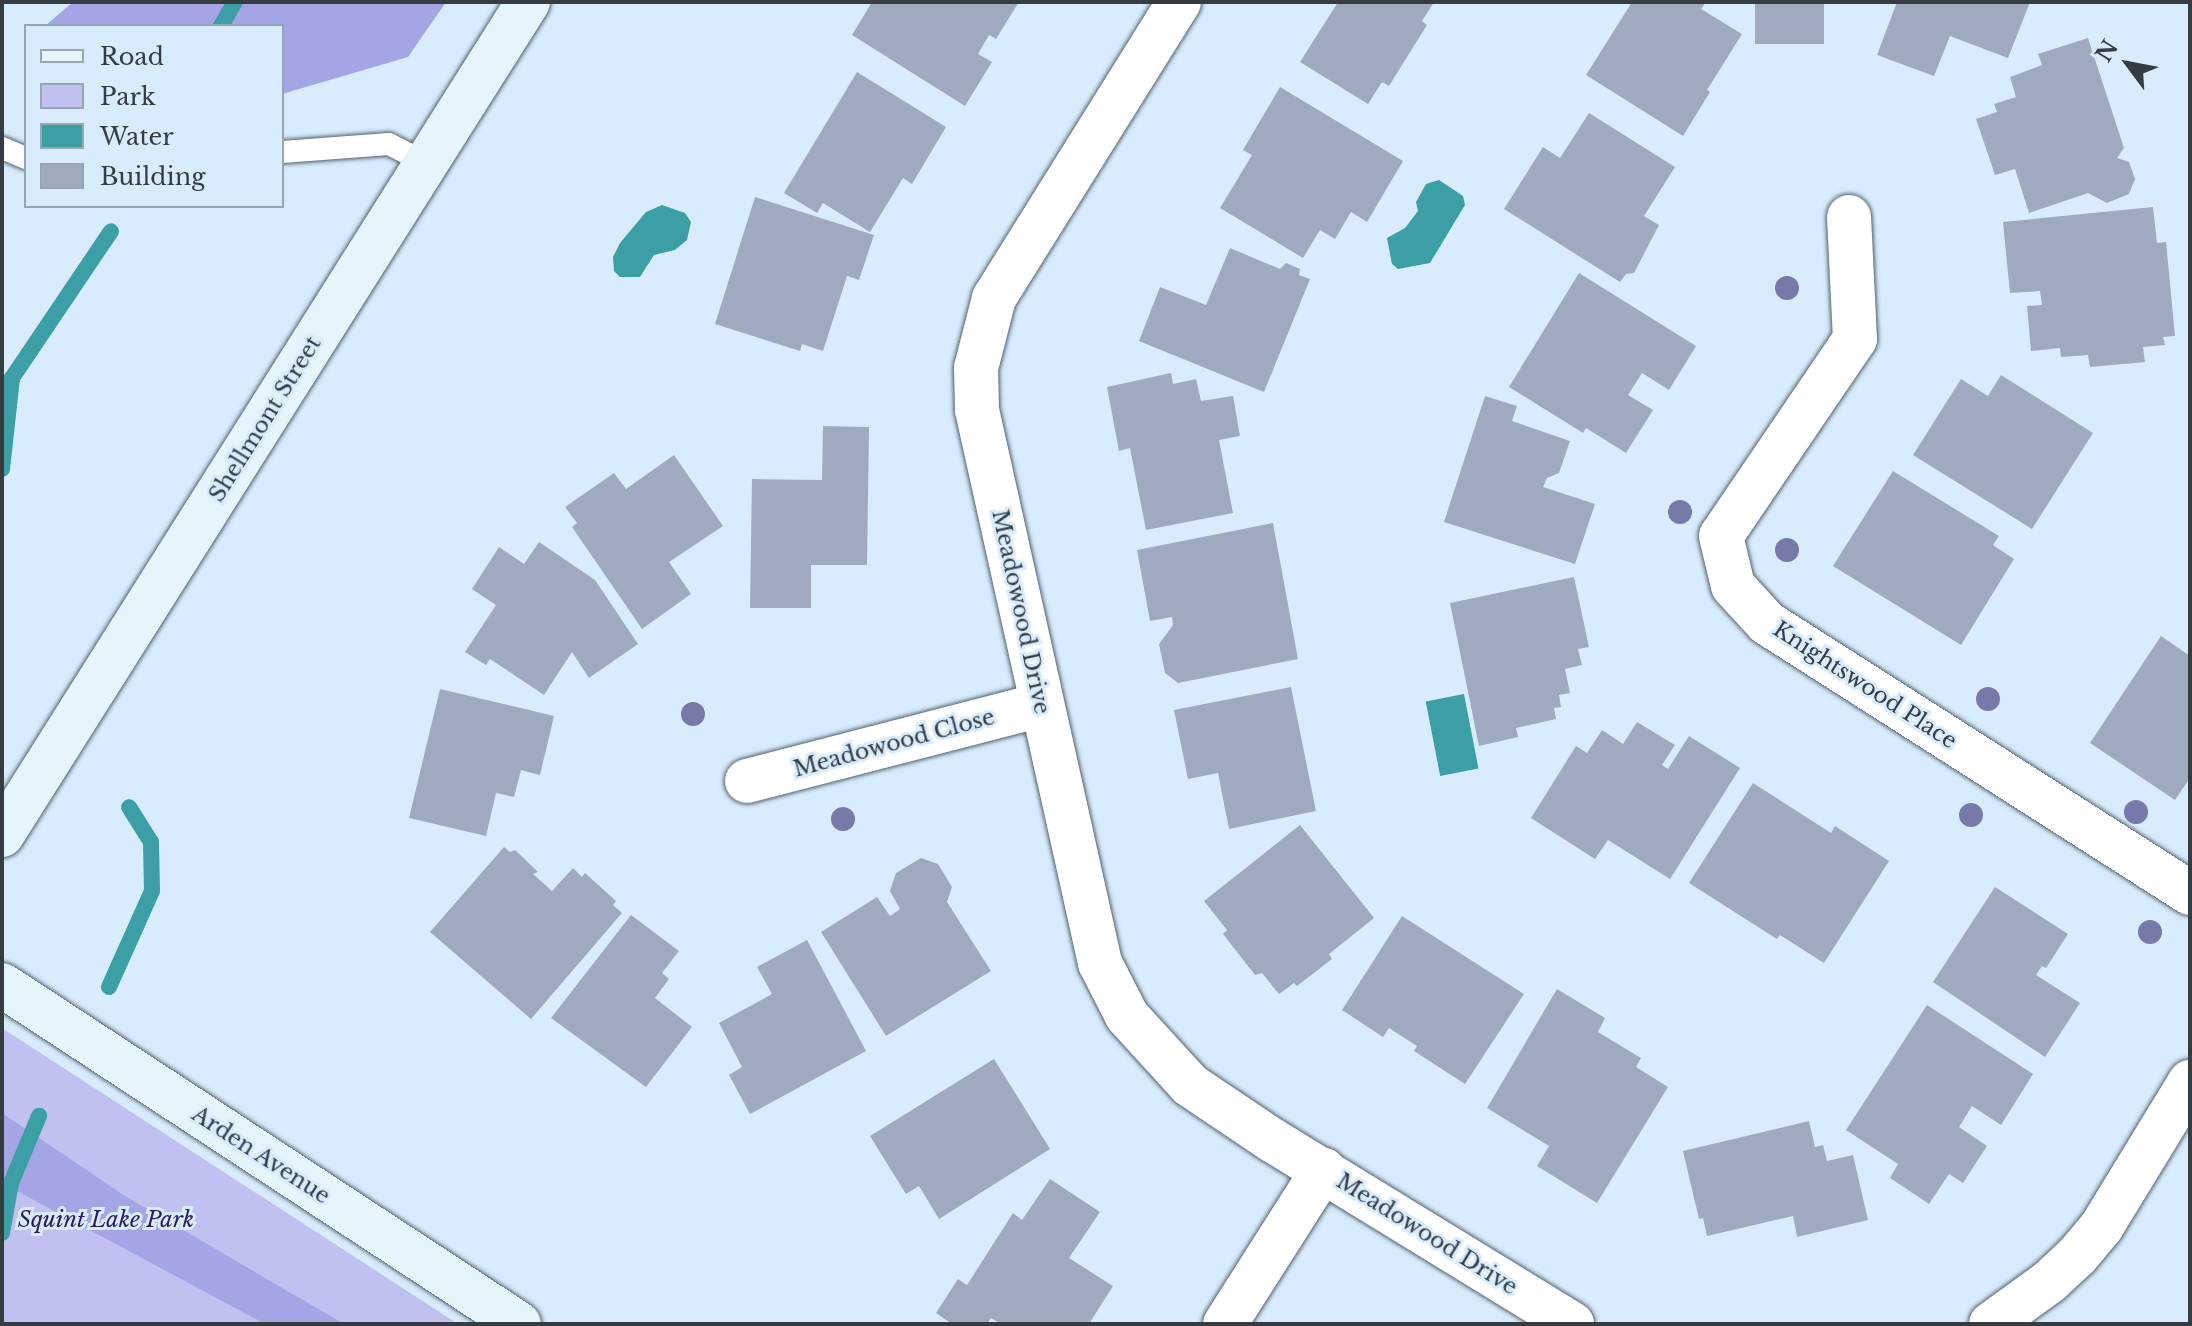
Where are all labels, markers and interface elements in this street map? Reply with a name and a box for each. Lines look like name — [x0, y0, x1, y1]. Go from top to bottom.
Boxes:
legend — [24, 24, 284, 208]
north arrow — [2088, 24, 2168, 104]
text: N — [2090, 35, 2124, 67]
text: Road — [100, 42, 164, 71]
text: Park — [100, 82, 156, 111]
text: Water — [100, 122, 174, 151]
text: Building — [100, 162, 206, 191]
street label: Shellmont Street — [203, 331, 327, 507]
street label: Meadowood Drive — [986, 507, 1056, 717]
street label: Knightswood Place — [1768, 616, 1962, 754]
street label: Meadowood Close — [791, 703, 997, 783]
street label: Arden Avenue — [187, 1100, 335, 1210]
street label: Meadowood Drive — [1332, 1168, 1522, 1300]
park label: Squint Lake Park — [18, 1207, 194, 1233]

